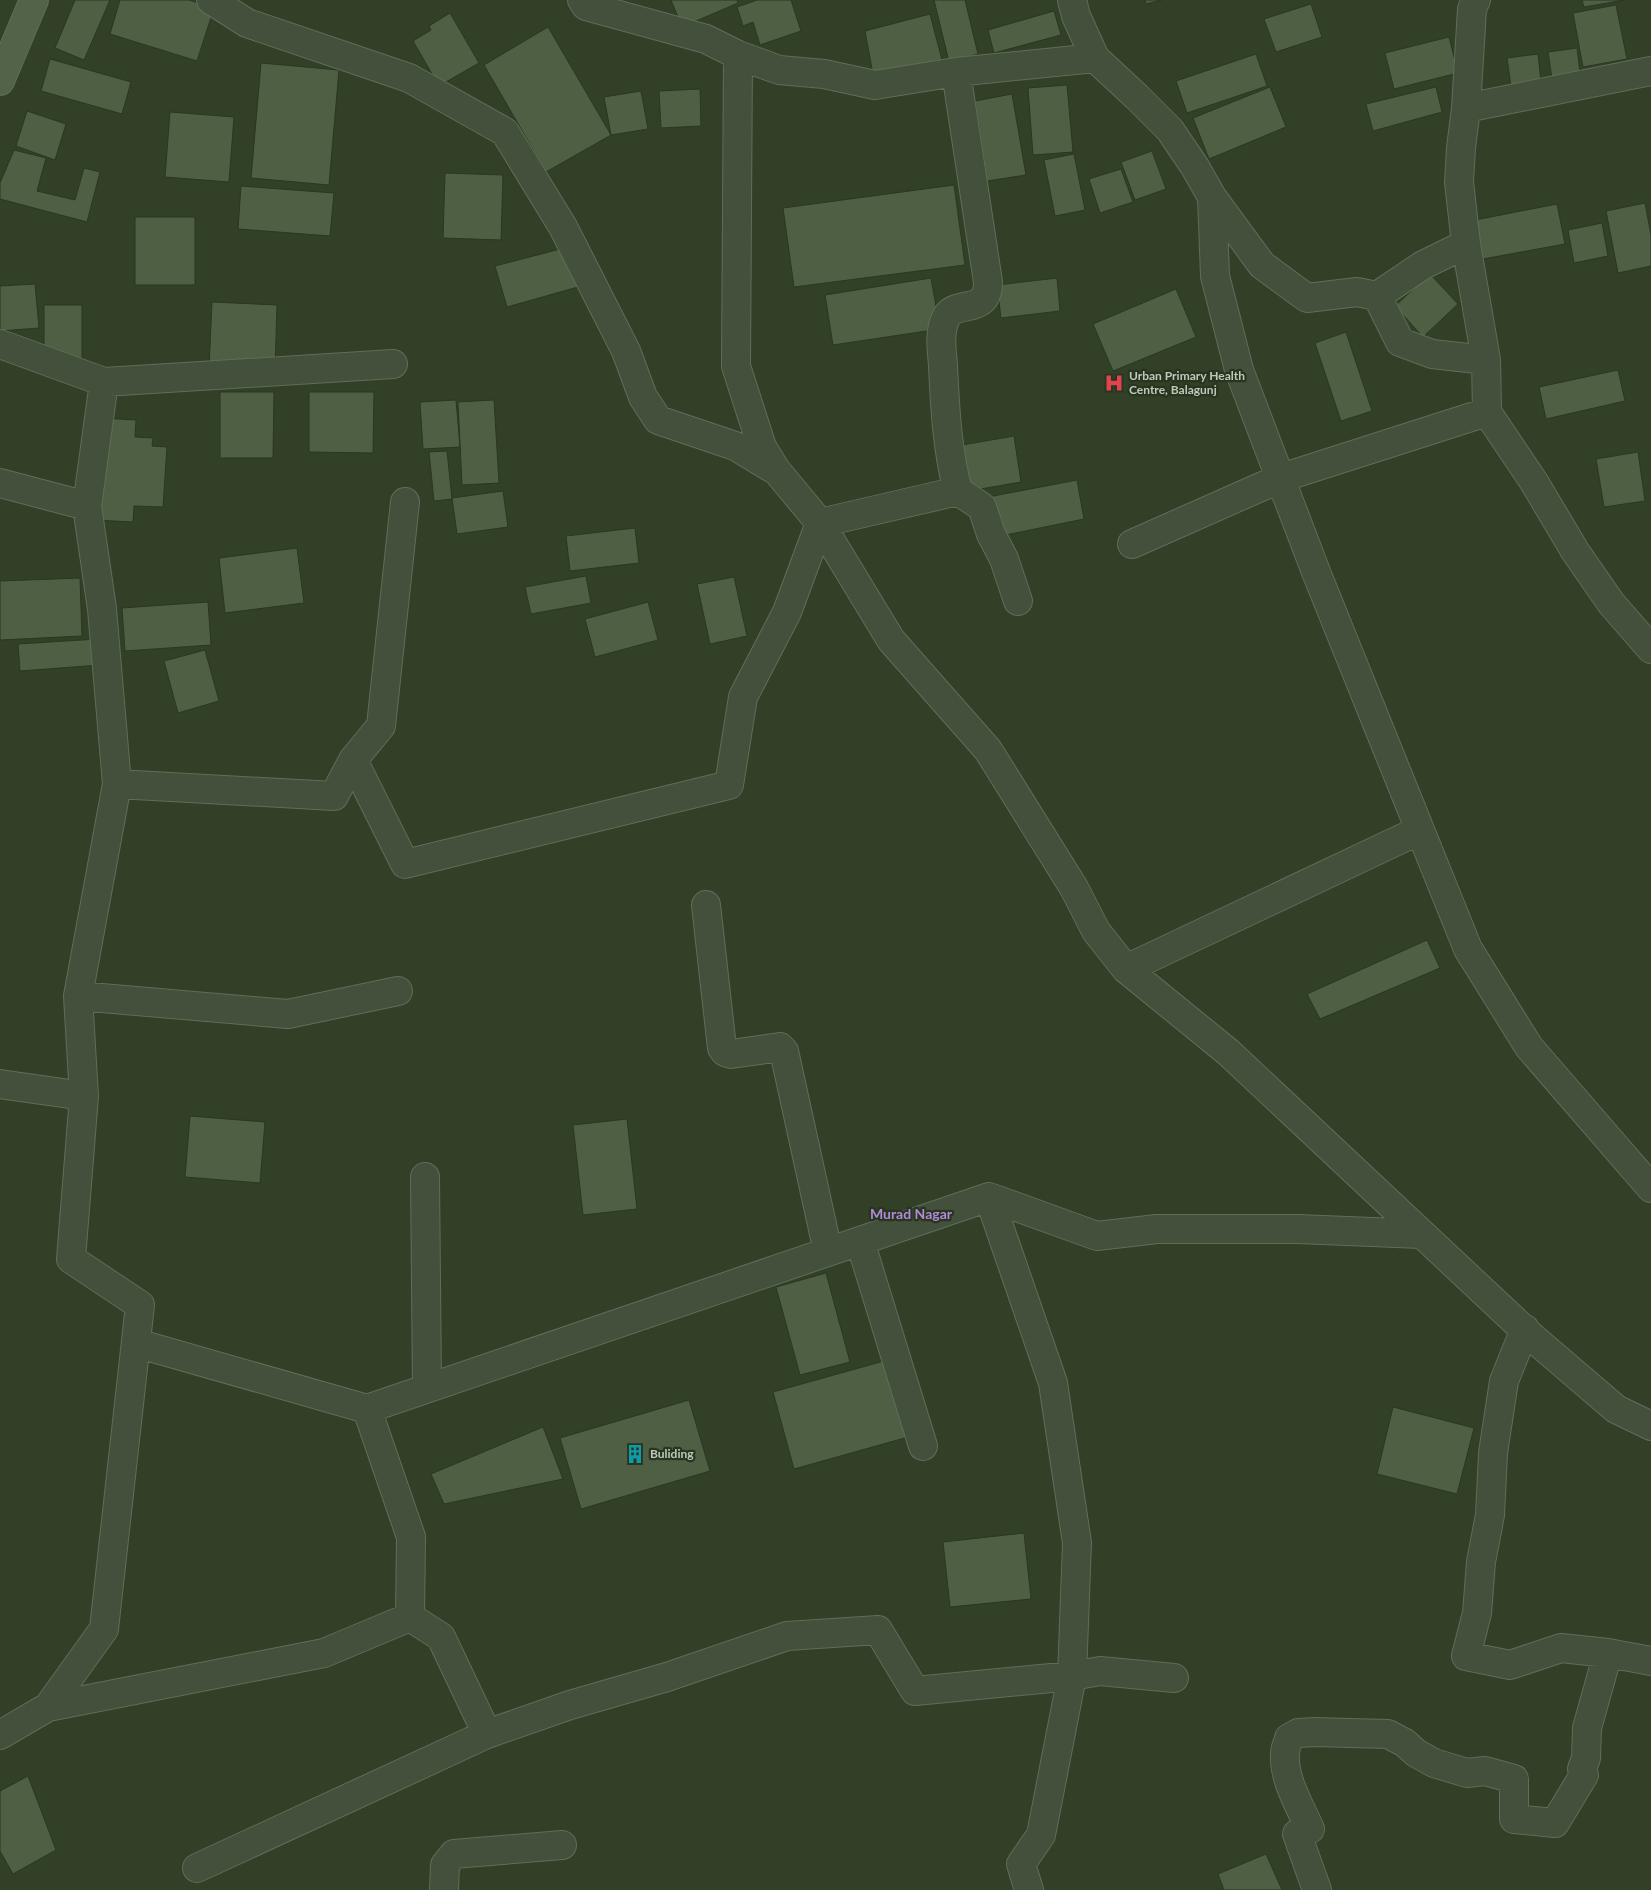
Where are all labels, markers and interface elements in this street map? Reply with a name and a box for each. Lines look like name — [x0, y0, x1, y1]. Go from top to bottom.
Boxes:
place label: Urban Primary Health Centre, Balagunj — [1129, 368, 1245, 397]
hospital icon: Urban Primary Health Centre, Balagunj — [1103, 372, 1125, 394]
district label: Murad Nagar — [870, 1205, 953, 1222]
building icon: Buliding — [624, 1443, 646, 1465]
place label: Buliding — [650, 1446, 694, 1461]

